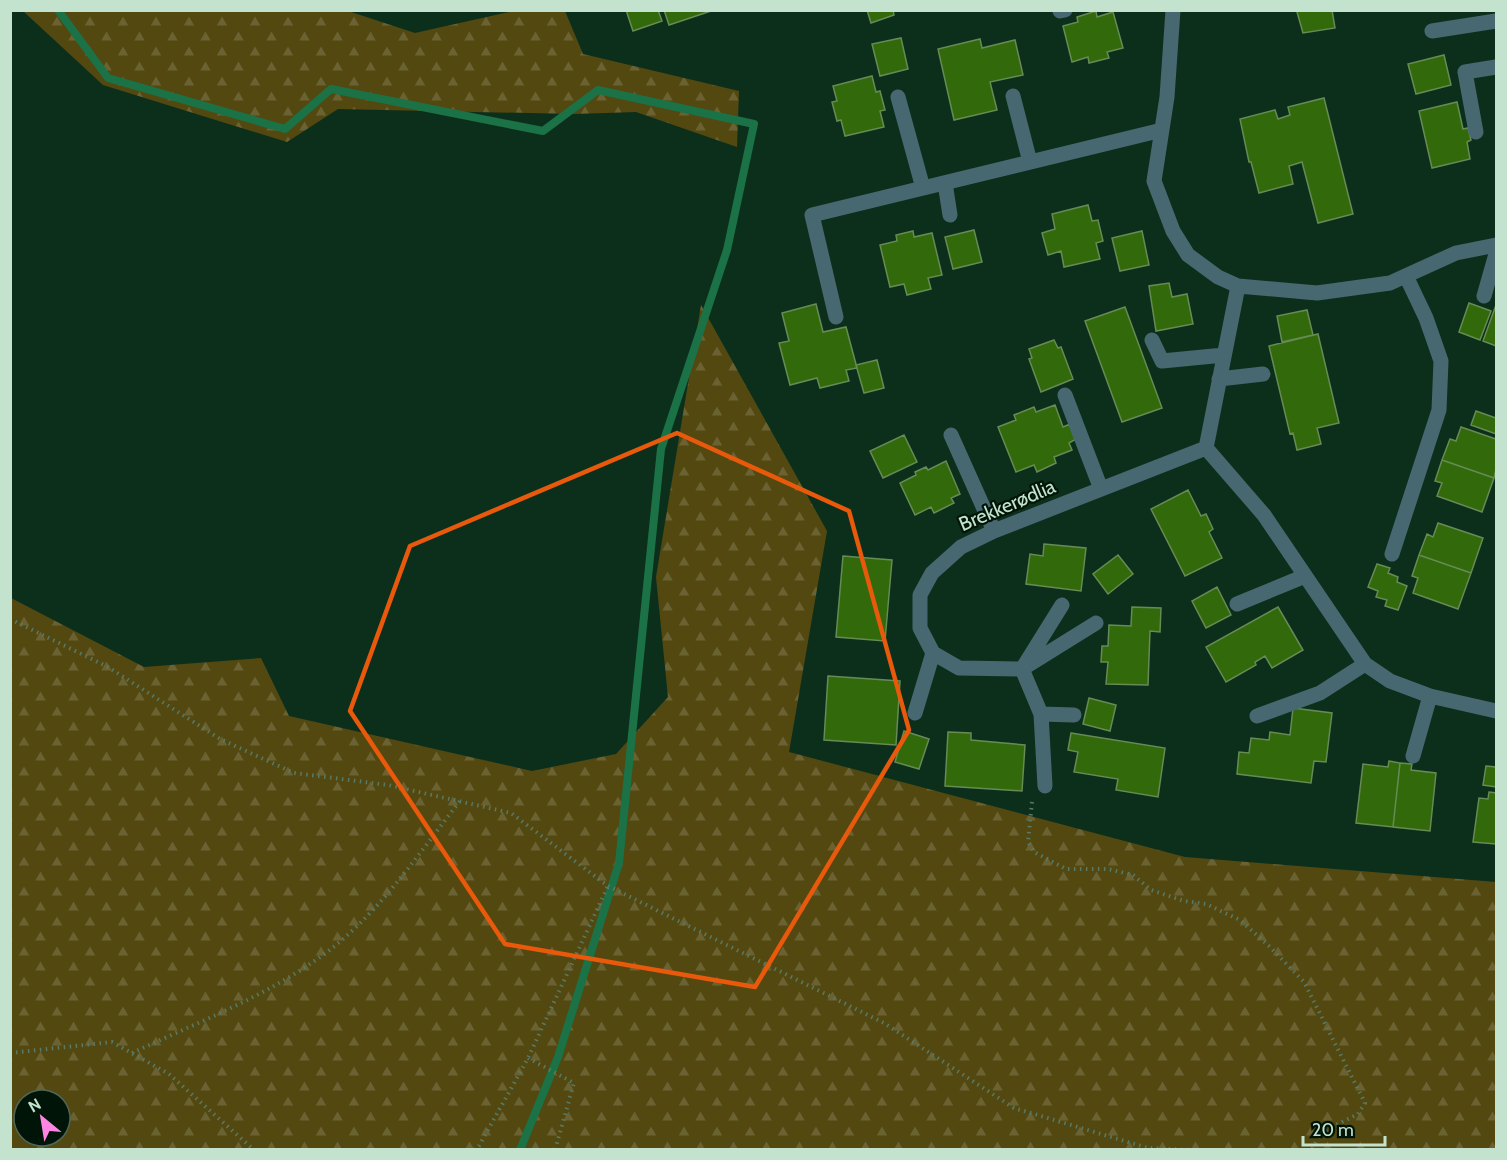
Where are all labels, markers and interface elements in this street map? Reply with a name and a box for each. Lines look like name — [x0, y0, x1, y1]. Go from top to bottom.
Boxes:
street label: Brekkerødlia — [955, 474, 1059, 536]
north arrow — [12, 1088, 72, 1148]
text: N — [25, 1094, 44, 1116]
scale bar — [1303, 1109, 1386, 1147]
text: 20 m — [1312, 1119, 1354, 1141]

